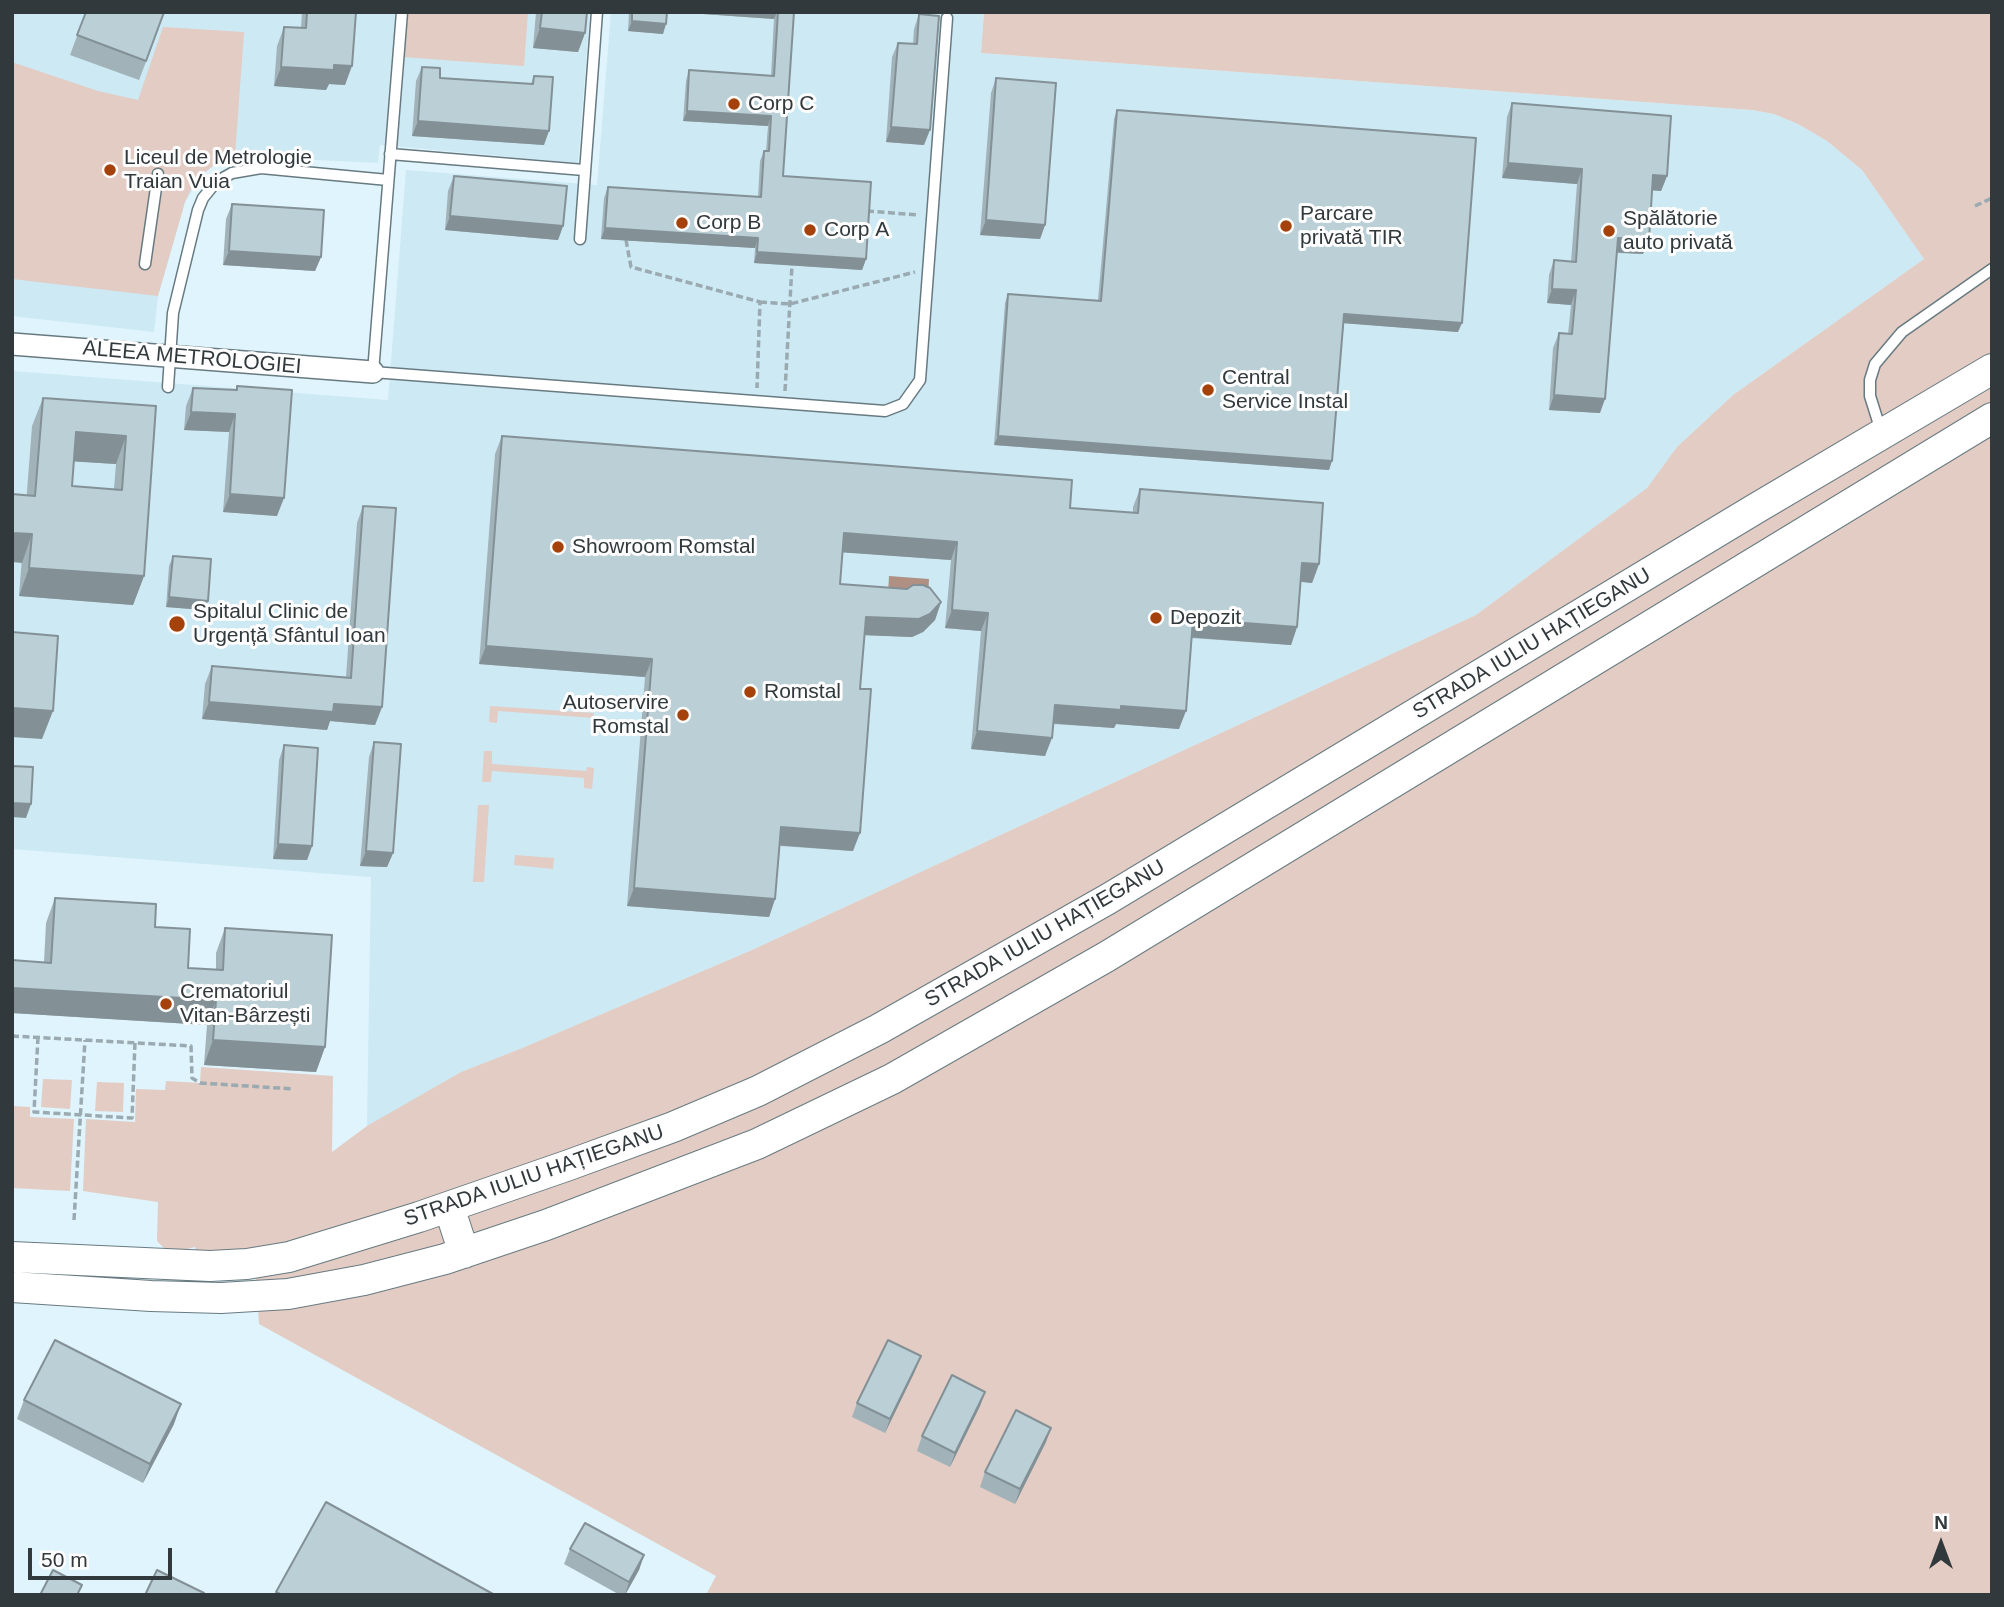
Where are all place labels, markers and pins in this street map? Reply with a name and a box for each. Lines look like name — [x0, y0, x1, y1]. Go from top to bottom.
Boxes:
place label: Corp C — [748, 91, 815, 117]
marker: Corp C — [726, 96, 742, 112]
place label: Liceul de Metrologie Traian Vuia — [124, 145, 312, 195]
marker: Liceul de Metrologie Traian Vuia — [102, 162, 118, 178]
place label: Parcare privată TIR — [1300, 201, 1403, 251]
place label: Spălătorie auto privată — [1623, 206, 1733, 256]
place label: Corp B — [696, 210, 761, 236]
marker: Corp B — [674, 215, 690, 231]
place label: Corp A — [824, 217, 889, 243]
marker: Parcare privată TIR — [1278, 218, 1294, 234]
marker: Corp A — [802, 222, 818, 238]
marker: Spălătorie auto privată — [1601, 223, 1617, 239]
place label: Central Service Instal — [1222, 365, 1348, 415]
marker: Central Service Instal — [1200, 382, 1216, 398]
place label: Showroom Romstal — [572, 534, 755, 560]
marker: Showroom Romstal — [550, 539, 566, 555]
place label: Spitalul Clinic de Urgență Sfântul Ioan — [193, 599, 386, 649]
place label: Depozit — [1170, 605, 1241, 631]
marker: Depozit — [1148, 610, 1164, 626]
marker: Spitalul Clinic de Urgență Sfântul Ioan — [167, 614, 187, 634]
place label: Romstal — [764, 679, 841, 705]
marker: Romstal — [742, 684, 758, 700]
place label: Autoservire Romstal — [563, 690, 669, 740]
marker: Autoservire Romstal — [675, 707, 691, 723]
place label: Crematoriul Vitan-Bârzești — [180, 979, 310, 1029]
marker: Crematoriul Vitan-Bârzești — [158, 996, 174, 1012]

